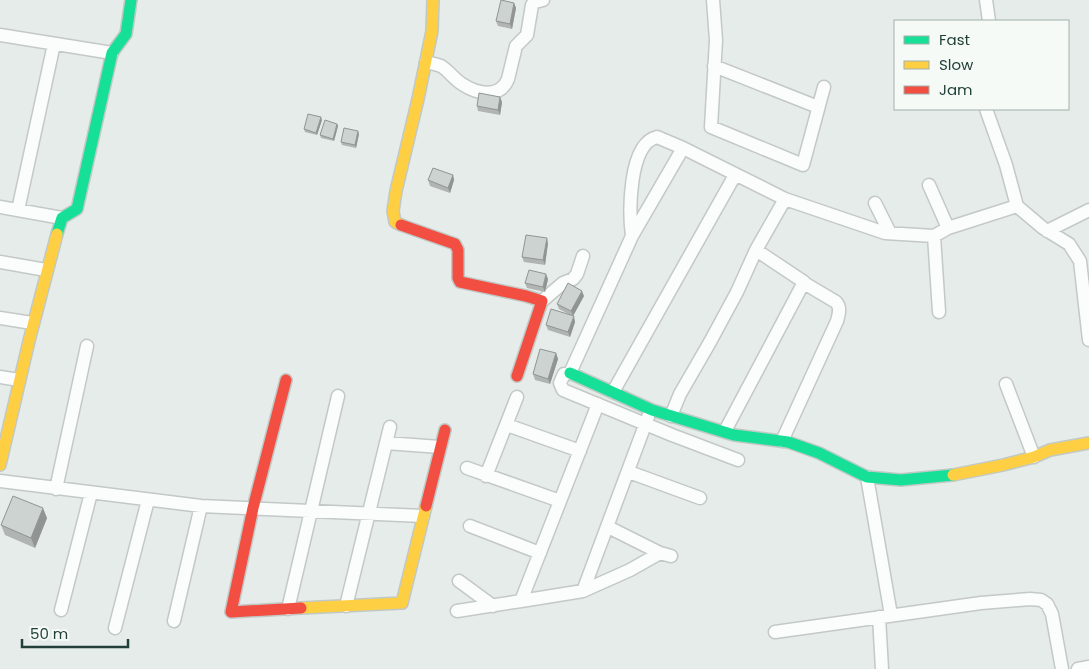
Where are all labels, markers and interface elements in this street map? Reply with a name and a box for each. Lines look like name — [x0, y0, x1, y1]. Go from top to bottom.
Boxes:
legend — [894, 20, 1069, 110]
text: Fast — [939, 29, 970, 50]
text: Slow — [939, 54, 974, 75]
text: Jam — [939, 79, 973, 100]
scale bar — [22, 616, 129, 648]
text: 50 m — [30, 623, 68, 644]

